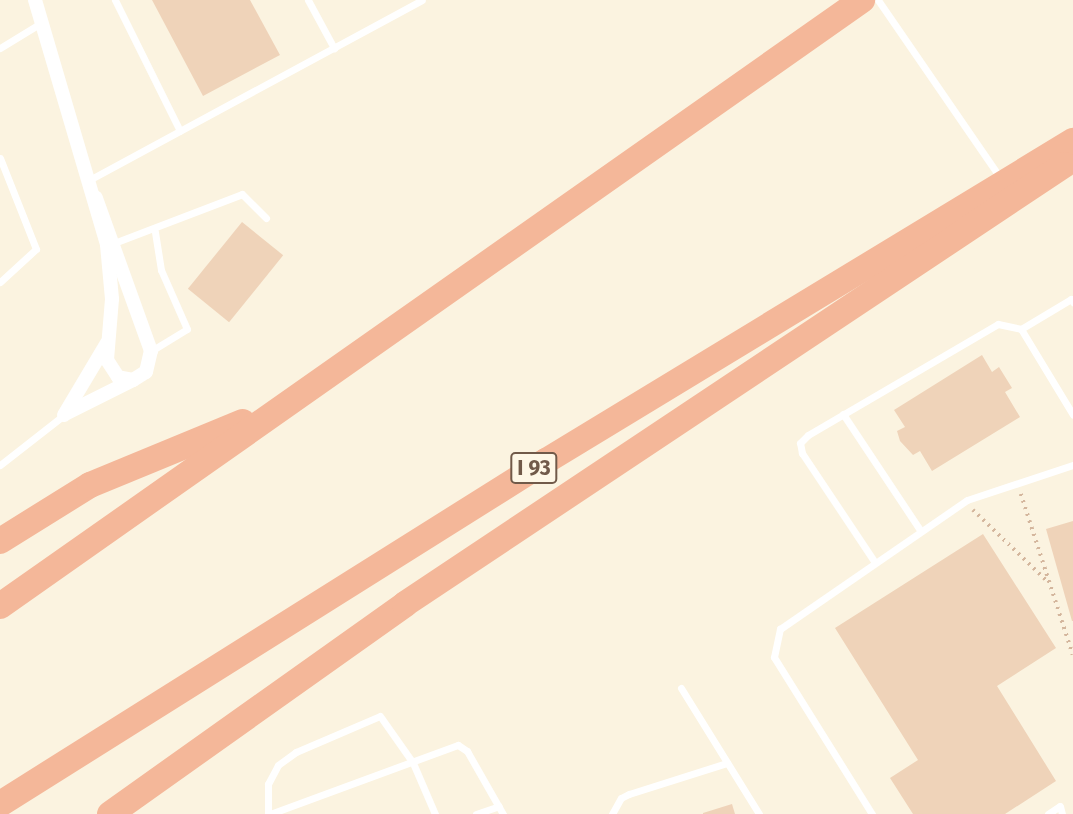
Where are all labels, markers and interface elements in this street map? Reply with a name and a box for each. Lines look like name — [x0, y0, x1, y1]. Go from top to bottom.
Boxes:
road number: I 93 — [510, 450, 558, 486]

